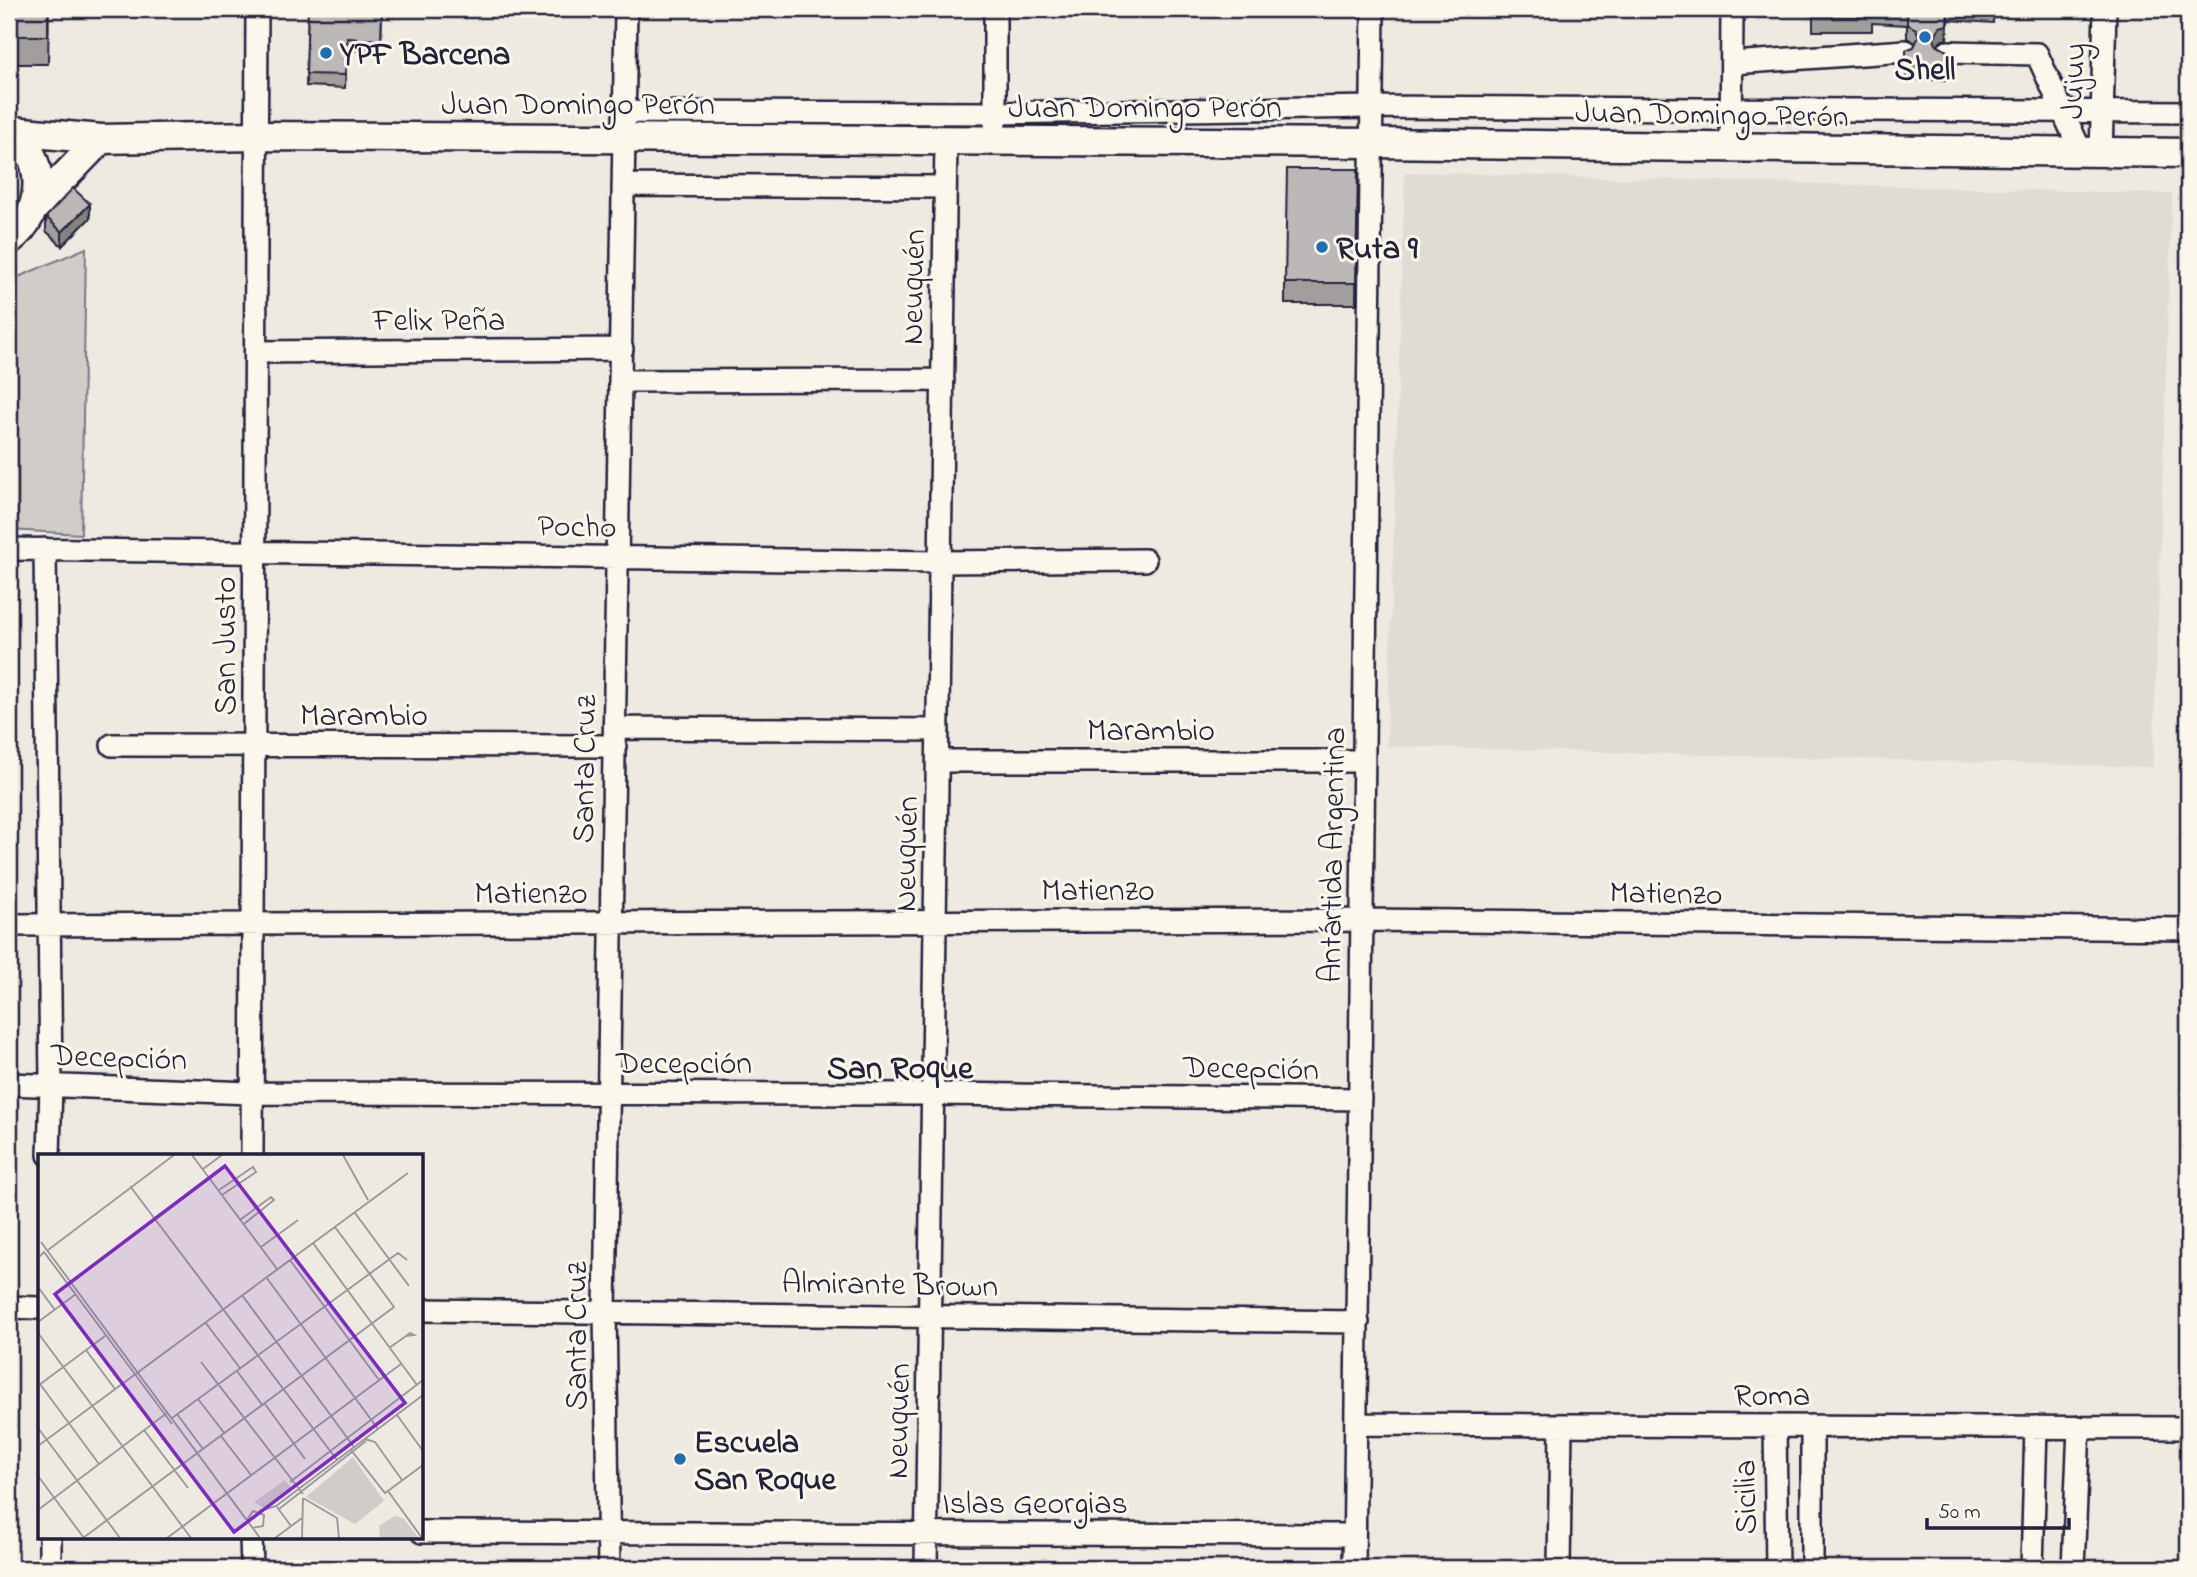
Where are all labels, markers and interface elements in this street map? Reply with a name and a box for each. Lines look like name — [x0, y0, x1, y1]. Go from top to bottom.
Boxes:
marker: Shell — [1917, 29, 1933, 45]
place label: YPF Barcena — [339, 33, 510, 80]
street label: Jujuy — [2051, 42, 2100, 120]
marker: YPF Barcena — [318, 45, 334, 61]
place label: Shell — [1895, 48, 1955, 95]
street label: Juan Domingo Perón — [441, 83, 715, 130]
street label: Juan Domingo Perón — [1008, 86, 1282, 133]
street label: Juan Domingo Perón — [1575, 91, 1849, 142]
place label: Ruta 9 — [1336, 227, 1418, 274]
street label: Neuquén — [891, 229, 940, 345]
marker: Ruta 9 — [1314, 239, 1330, 255]
street label: Felix Peña — [372, 299, 505, 346]
street label: Pocho — [537, 504, 617, 553]
street label: San Justo — [204, 576, 251, 716]
street label: Marambio — [300, 694, 428, 741]
street label: Santa Cruz — [562, 694, 611, 844]
street label: Marambio — [1087, 709, 1215, 756]
street label: Antártida Argentina — [1309, 727, 1360, 983]
street label: Neuquén — [884, 796, 933, 912]
street label: Matienzo — [1041, 869, 1155, 916]
street label: Matienzo — [1609, 871, 1723, 920]
street label: Matienzo — [474, 872, 588, 919]
street label: Decepción — [49, 1034, 188, 1085]
street label: Decepción — [615, 1042, 752, 1089]
district label: San Roque — [827, 1046, 974, 1094]
street label: Decepción — [1181, 1046, 1319, 1095]
inset map — [38, 1154, 424, 1538]
street label: Santa Cruz — [555, 1261, 602, 1410]
street label: Almirante Brown — [781, 1261, 999, 1312]
street label: Neuquén — [876, 1363, 925, 1479]
street label: Roma — [1734, 1374, 1810, 1421]
place label: Escuela San Roque — [694, 1421, 837, 1505]
marker: Escuela San Roque — [672, 1451, 688, 1467]
street label: Sicilia — [1723, 1459, 1772, 1535]
street label: Islas Georgias — [942, 1482, 1128, 1529]
scale bar — [1927, 1486, 2069, 1530]
text: 50 m — [1938, 1498, 1981, 1528]

